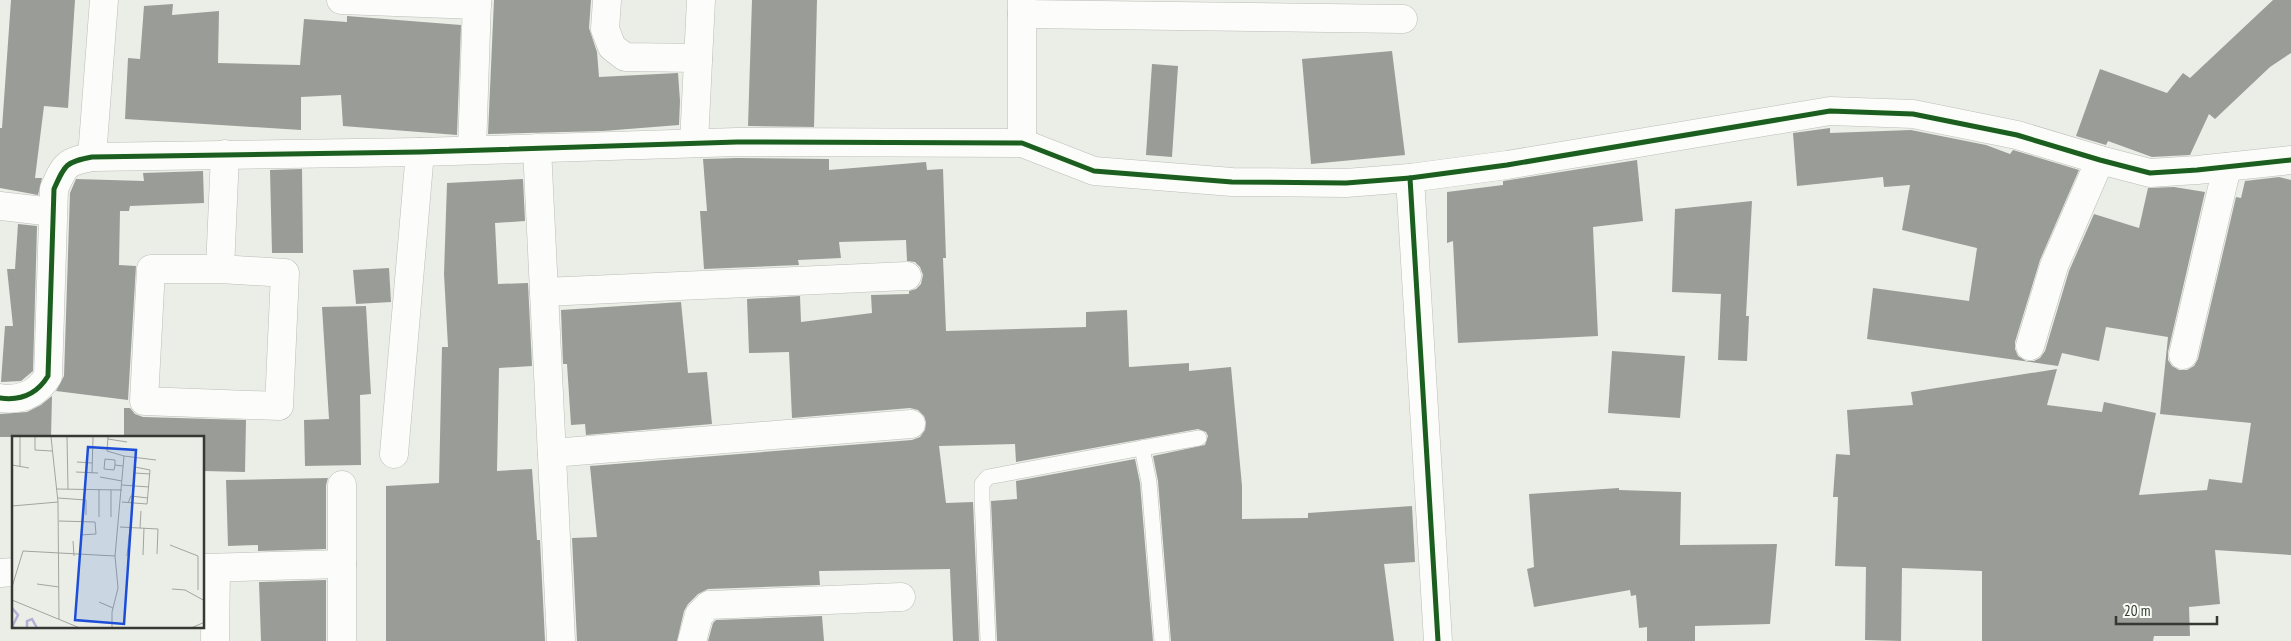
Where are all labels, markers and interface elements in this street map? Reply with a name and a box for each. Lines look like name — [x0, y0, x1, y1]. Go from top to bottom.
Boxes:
inset map — [12, 436, 205, 628]
scale bar — [2116, 594, 2217, 626]
text: 20 m — [2124, 601, 2150, 620]

